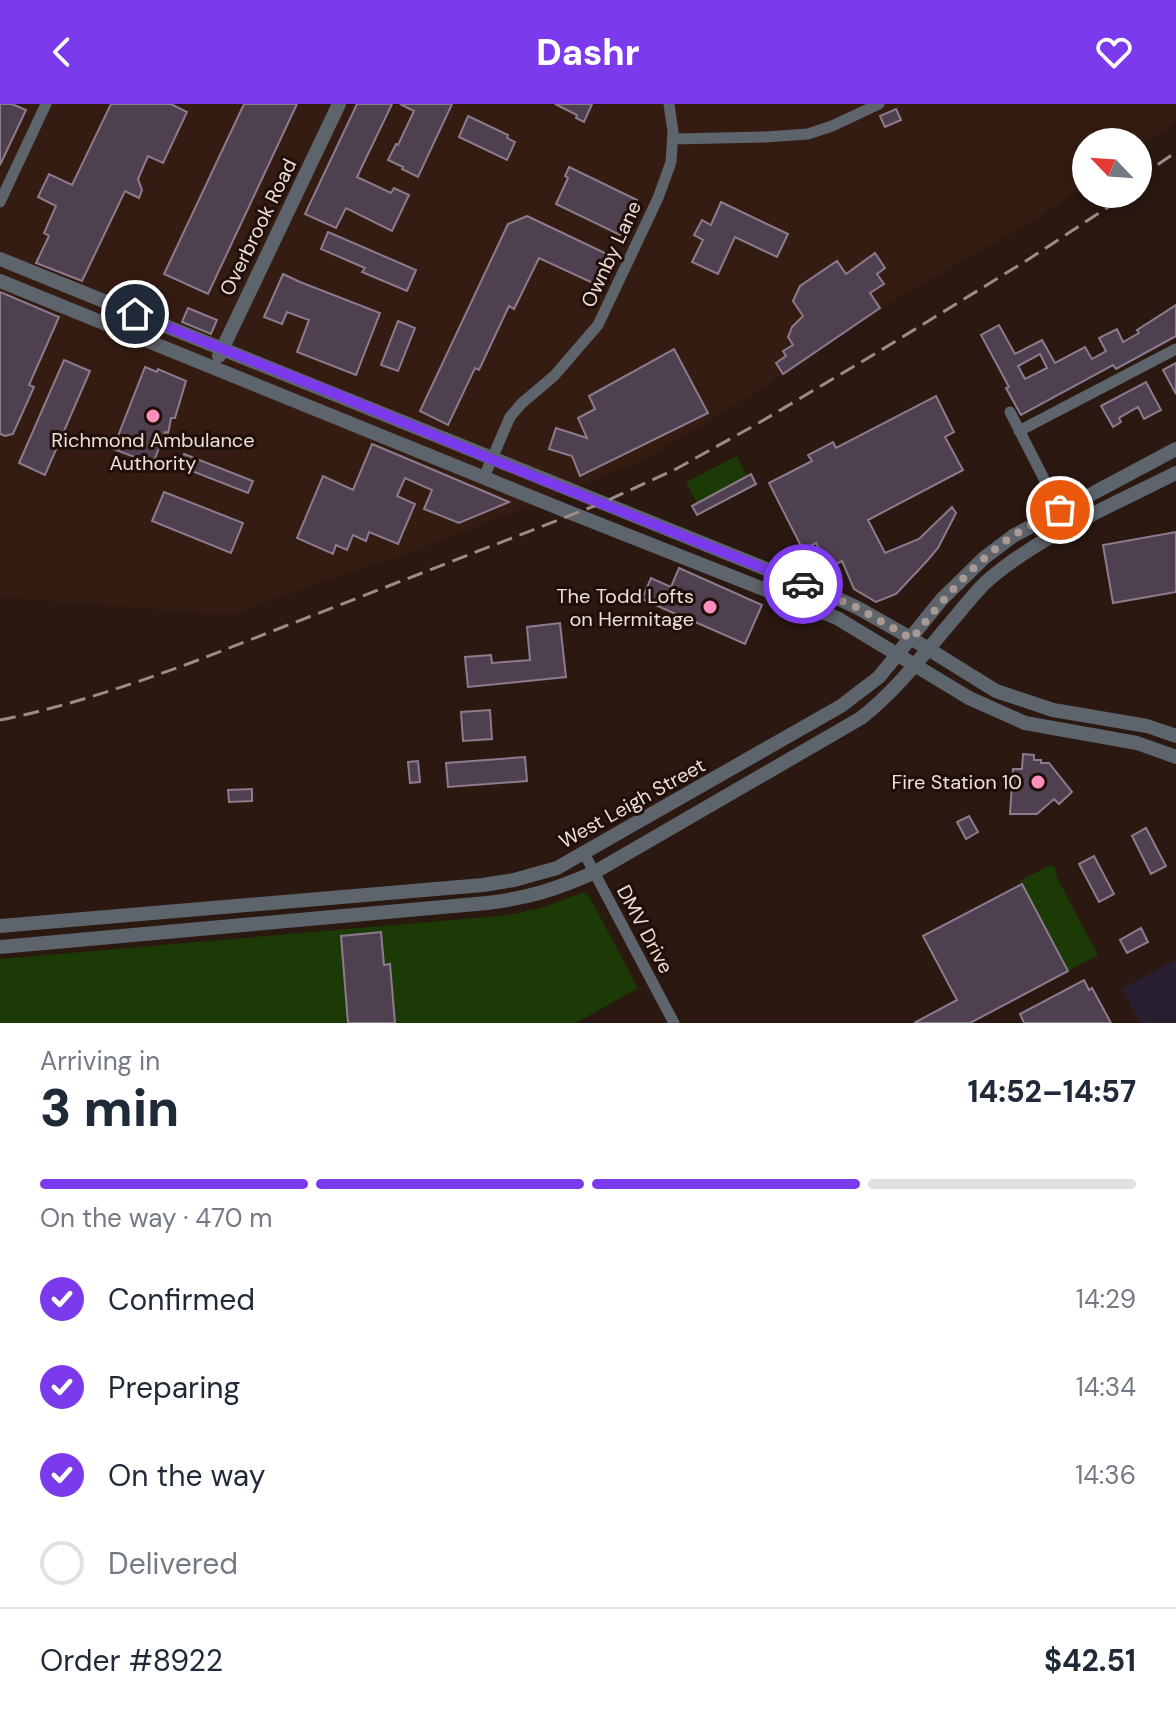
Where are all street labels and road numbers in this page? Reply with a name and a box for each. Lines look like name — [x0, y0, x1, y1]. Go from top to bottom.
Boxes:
street label: Overbrook Road — [214, 154, 302, 300]
street label: Ownby Lane — [575, 197, 647, 311]
street label: West Leigh Street — [554, 752, 710, 854]
street label: DMV Drive — [611, 880, 679, 978]

